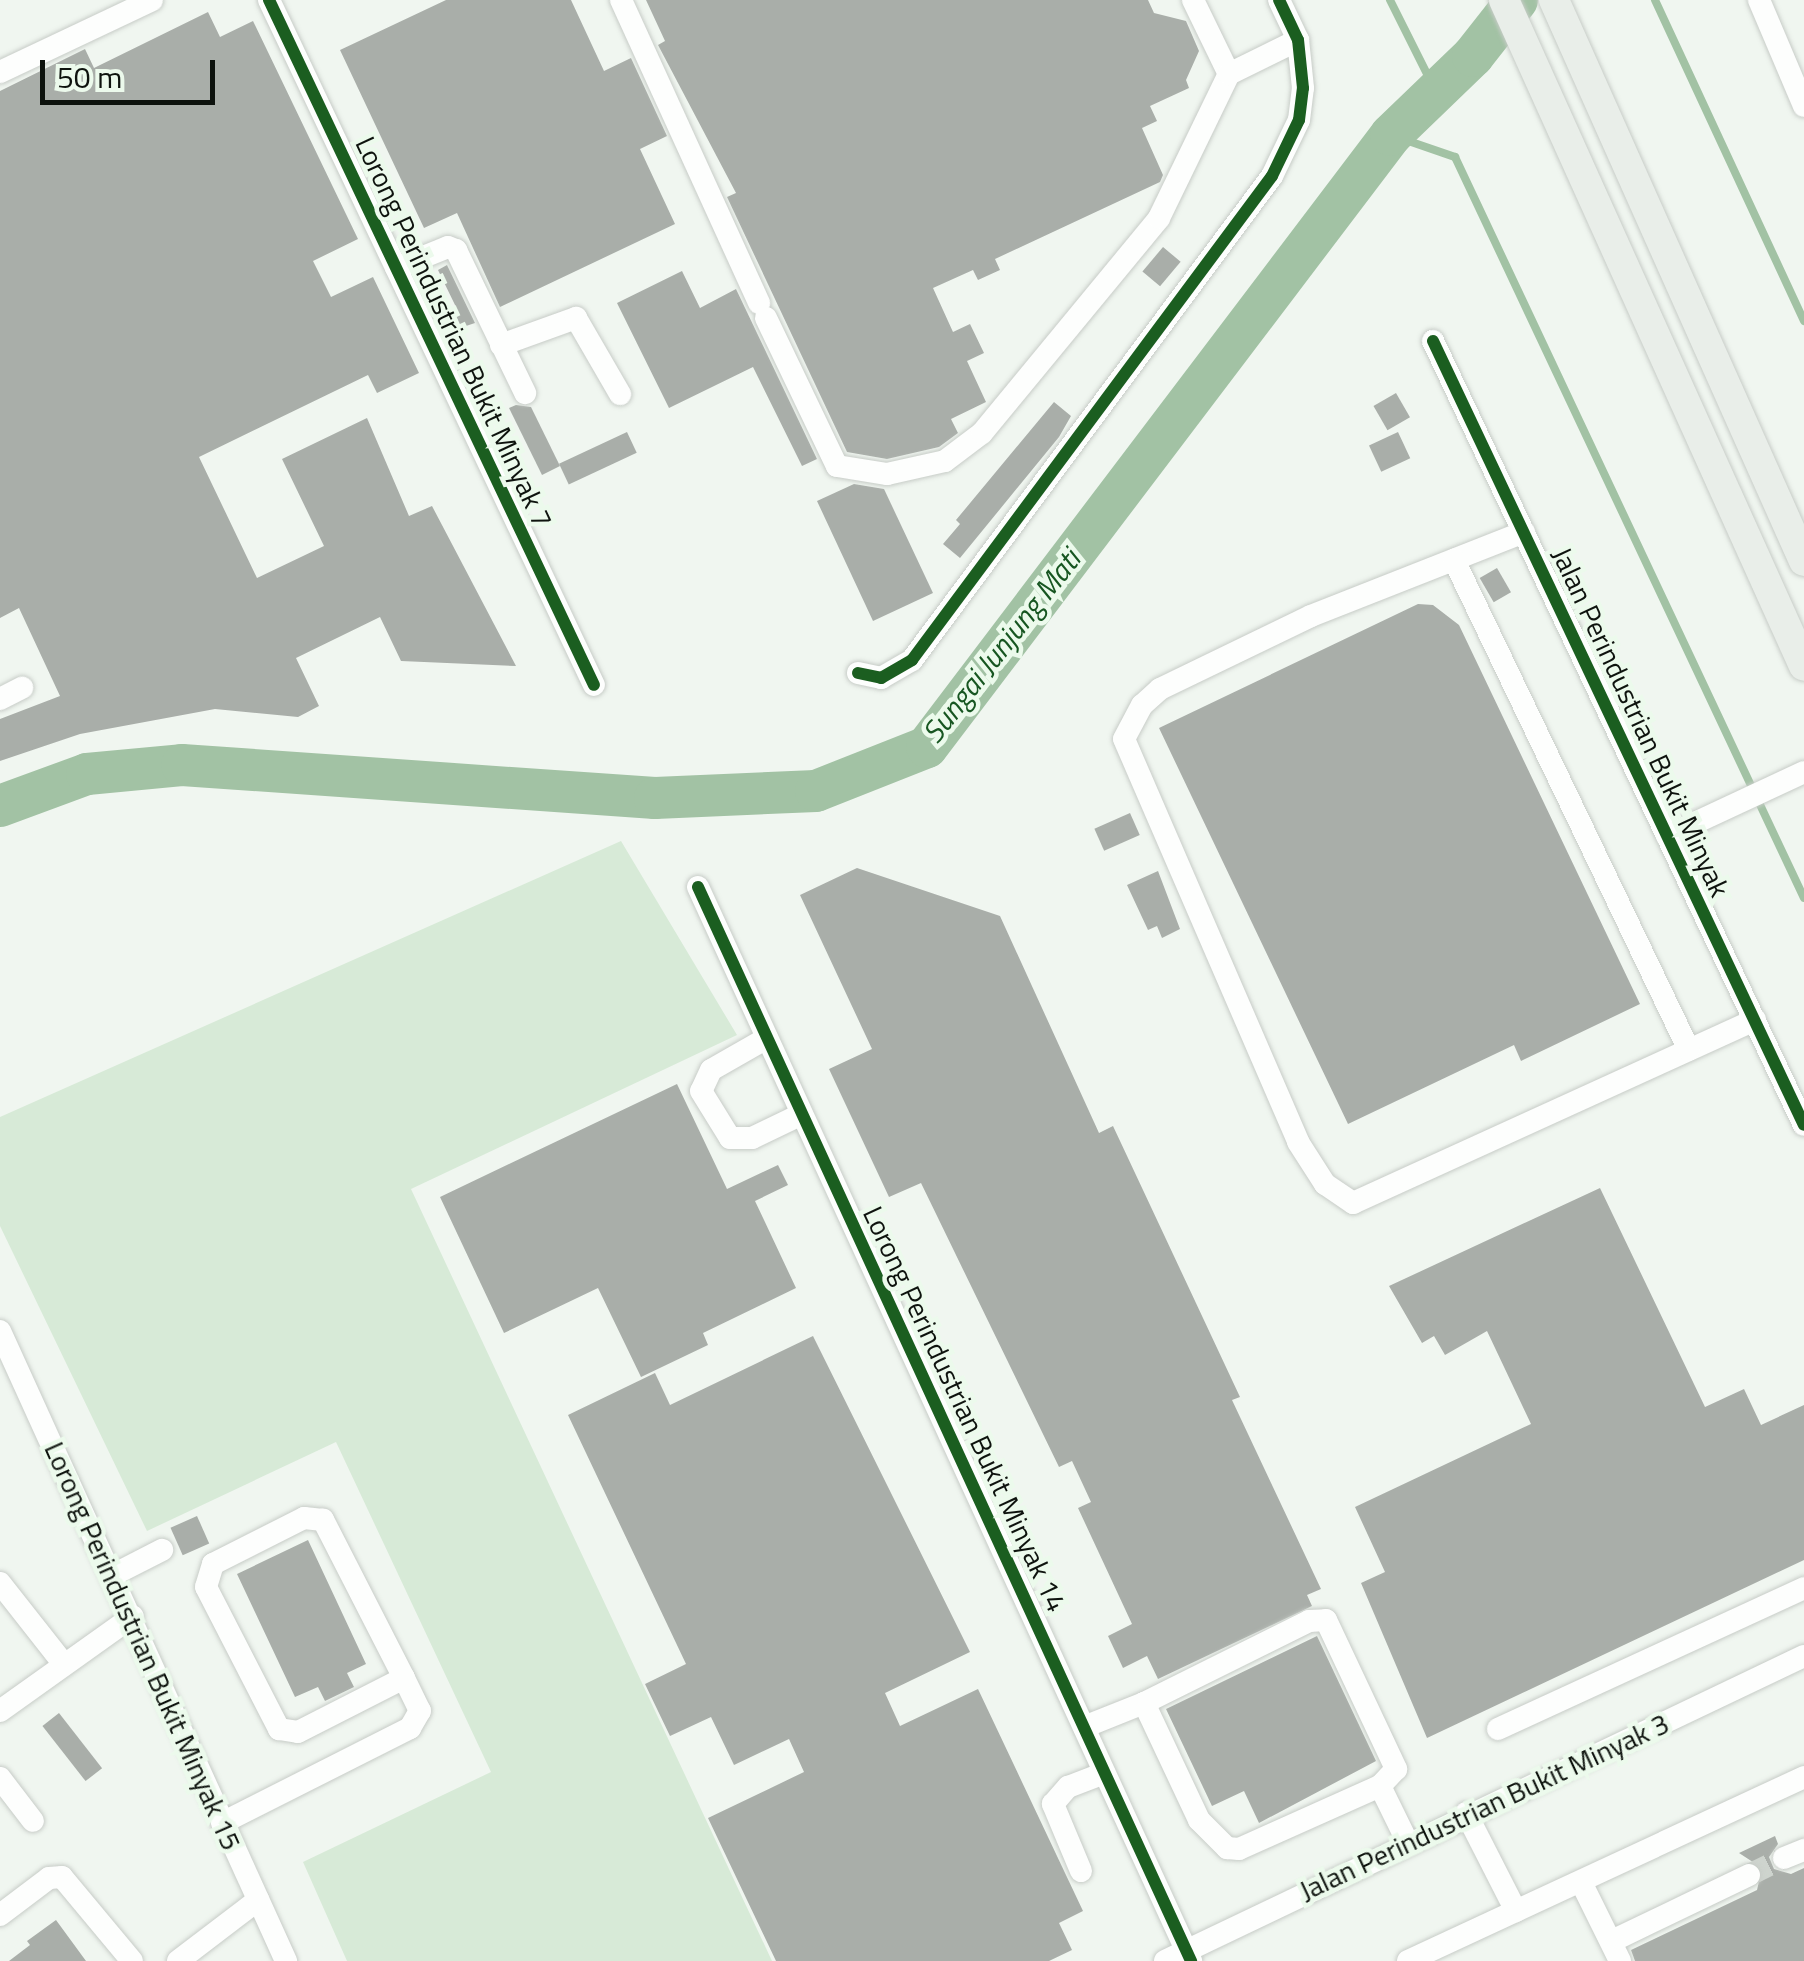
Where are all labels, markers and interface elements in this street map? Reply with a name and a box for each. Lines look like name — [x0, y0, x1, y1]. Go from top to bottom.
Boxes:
scale bar — [45, 40, 220, 102]
text: 50 m — [57, 54, 122, 100]
street label: Lorong Perindustrian Bukit Minyak 7 — [348, 131, 560, 533]
water label: Sungai Junjung Mati — [914, 542, 1088, 750]
street label: Jalan Perindustrian Bukit Minyak — [1545, 542, 1737, 902]
street label: Lorong Perindustrian Bukit Minyak 14 — [856, 1201, 1074, 1617]
street label: Lorong Perindustrian Bukit Minyak 15 — [38, 1437, 248, 1855]
street label: Jalan Perindustrian Bukit Minyak 3 — [1294, 1706, 1674, 1908]

